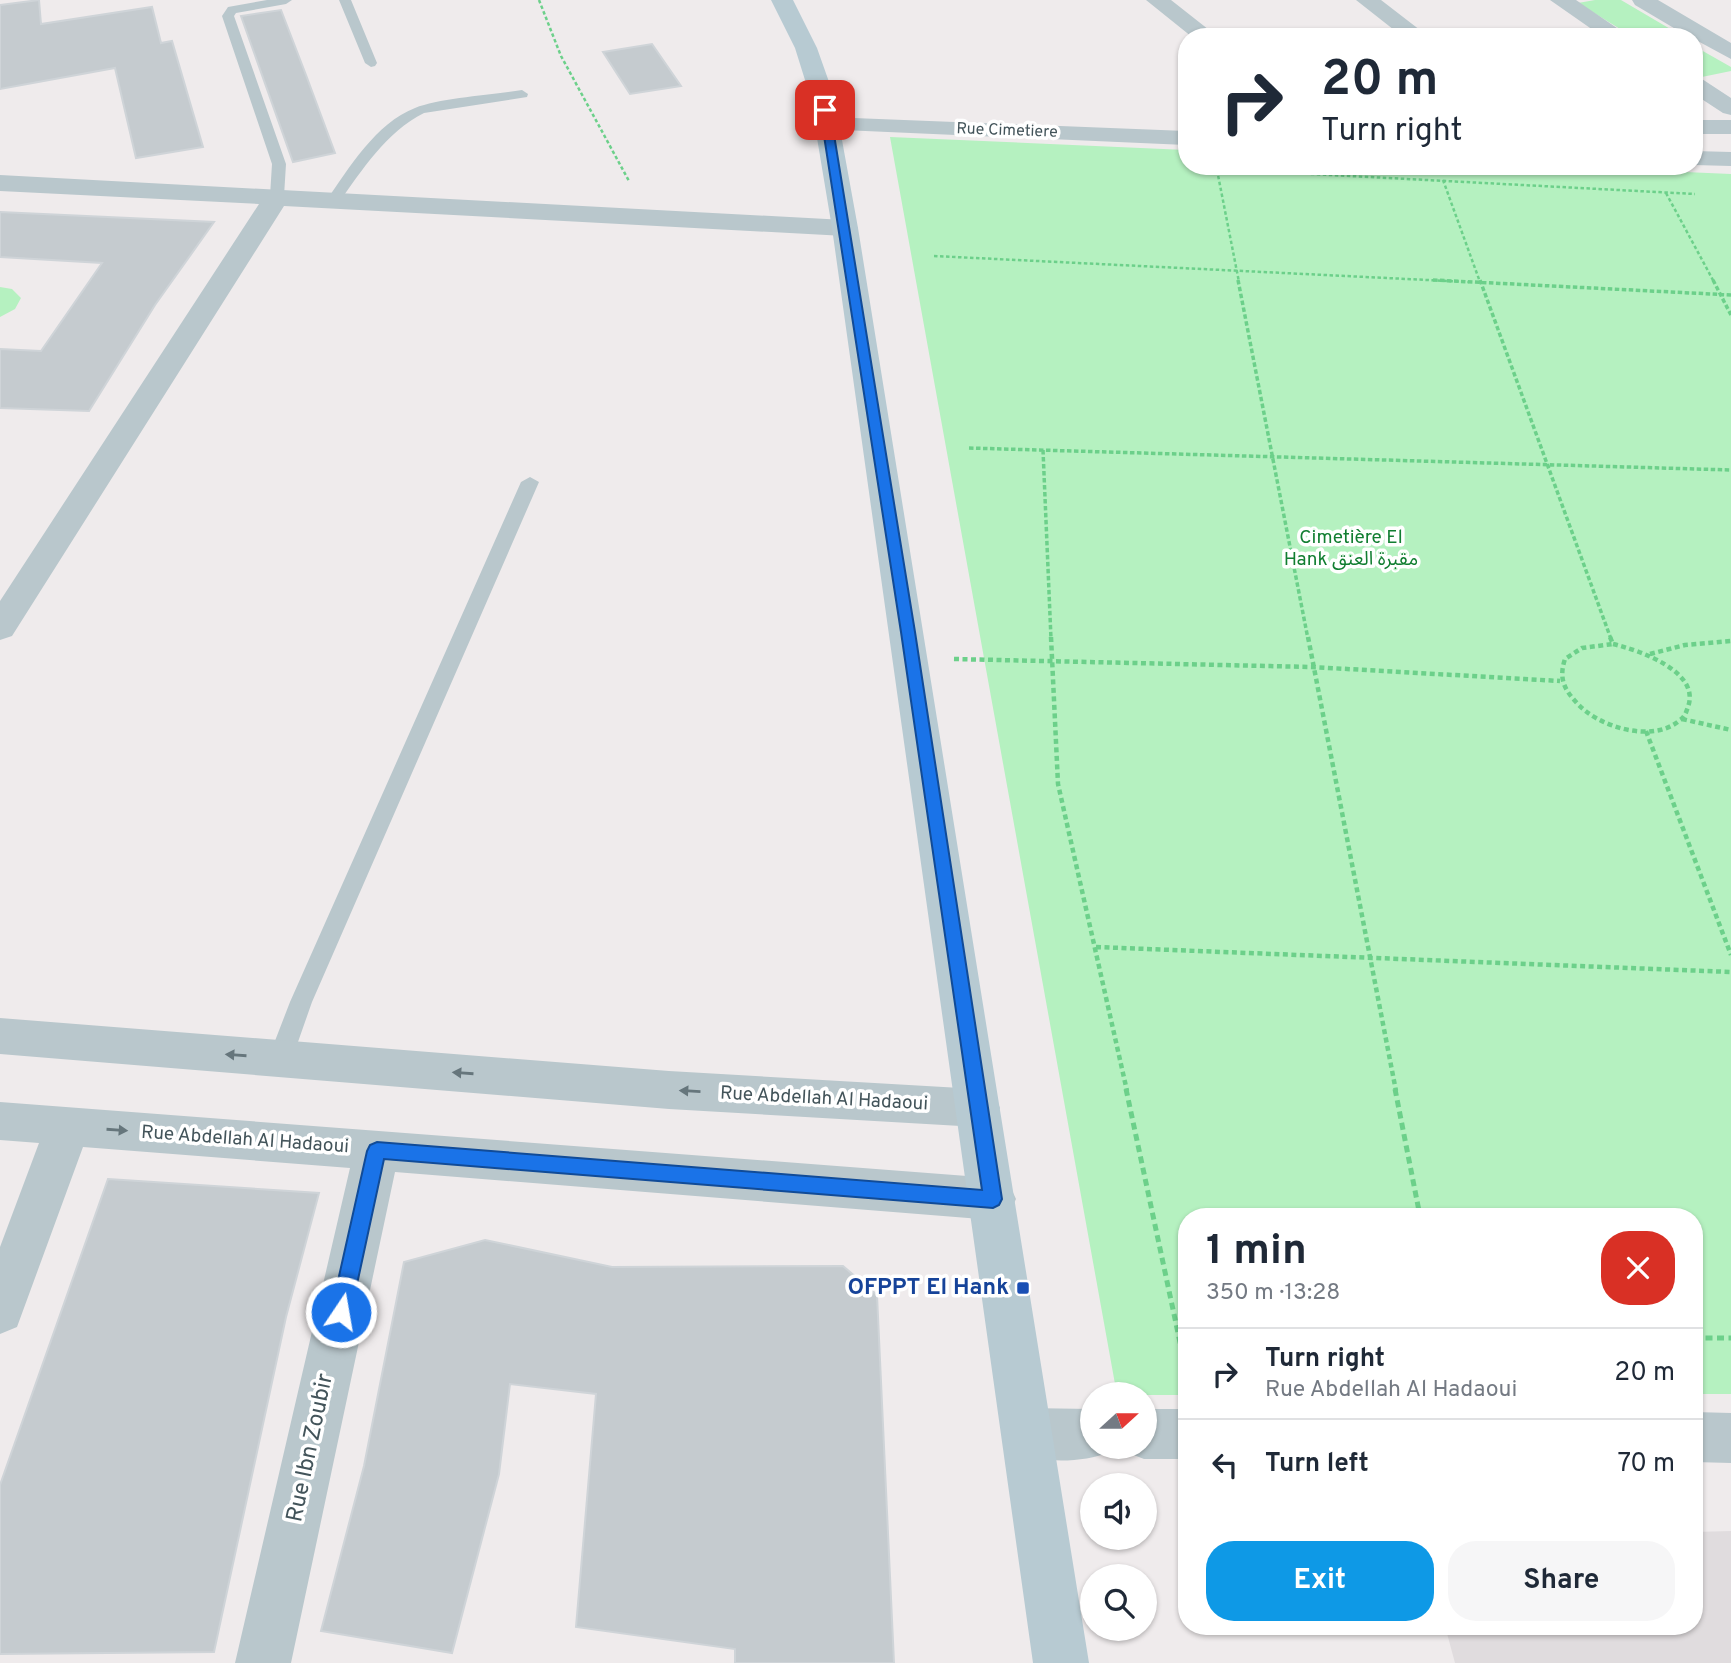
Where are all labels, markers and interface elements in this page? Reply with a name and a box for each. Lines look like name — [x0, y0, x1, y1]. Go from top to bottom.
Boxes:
text: 20 m — [1321, 51, 1438, 113]
icon: right — [1206, 56, 1297, 147]
pin — [795, 80, 855, 140]
icon: arrive — [806, 91, 844, 129]
text: Turn right — [1321, 112, 1463, 152]
street label: Rue Cimetiere — [956, 119, 1058, 143]
park label: Cimetière El Hank مقبرة العنق — [1284, 526, 1418, 572]
one-way arrow — [225, 1049, 247, 1060]
one-way arrow — [452, 1067, 474, 1078]
street label: Rue Abdellah Al Hadaoui — [719, 1082, 929, 1116]
one-way arrow — [679, 1086, 701, 1097]
street label: Rue Abdellah Al Hadaoui — [140, 1121, 350, 1159]
one-way arrow — [106, 1125, 128, 1136]
text: 1 min — [1206, 1226, 1307, 1279]
button: close — [1601, 1231, 1675, 1305]
place label: OFPPT El Hank — [847, 1274, 1009, 1303]
position arrow — [304, 1275, 378, 1349]
text: 350 m · 13:28 — [1206, 1279, 1340, 1308]
marker: OFPPT El Hank — [1015, 1280, 1031, 1296]
text: Turn right — [1265, 1343, 1385, 1376]
icon: right — [1206, 1355, 1244, 1393]
text: 20 m — [1614, 1357, 1675, 1390]
street label: Rue Ibn Zoubir — [281, 1371, 341, 1525]
text: Rue Abdellah Al Hadaoui — [1265, 1376, 1517, 1405]
north arrow — [1080, 1382, 1157, 1460]
map controls — [1080, 1382, 1157, 1641]
icon: left — [1206, 1446, 1244, 1484]
text: Turn left — [1265, 1448, 1369, 1481]
text: 70 m — [1617, 1448, 1675, 1481]
button: sound — [1080, 1473, 1157, 1550]
button: Exit — [1206, 1541, 1434, 1621]
button: Share — [1448, 1541, 1675, 1621]
button: search — [1080, 1564, 1157, 1641]

